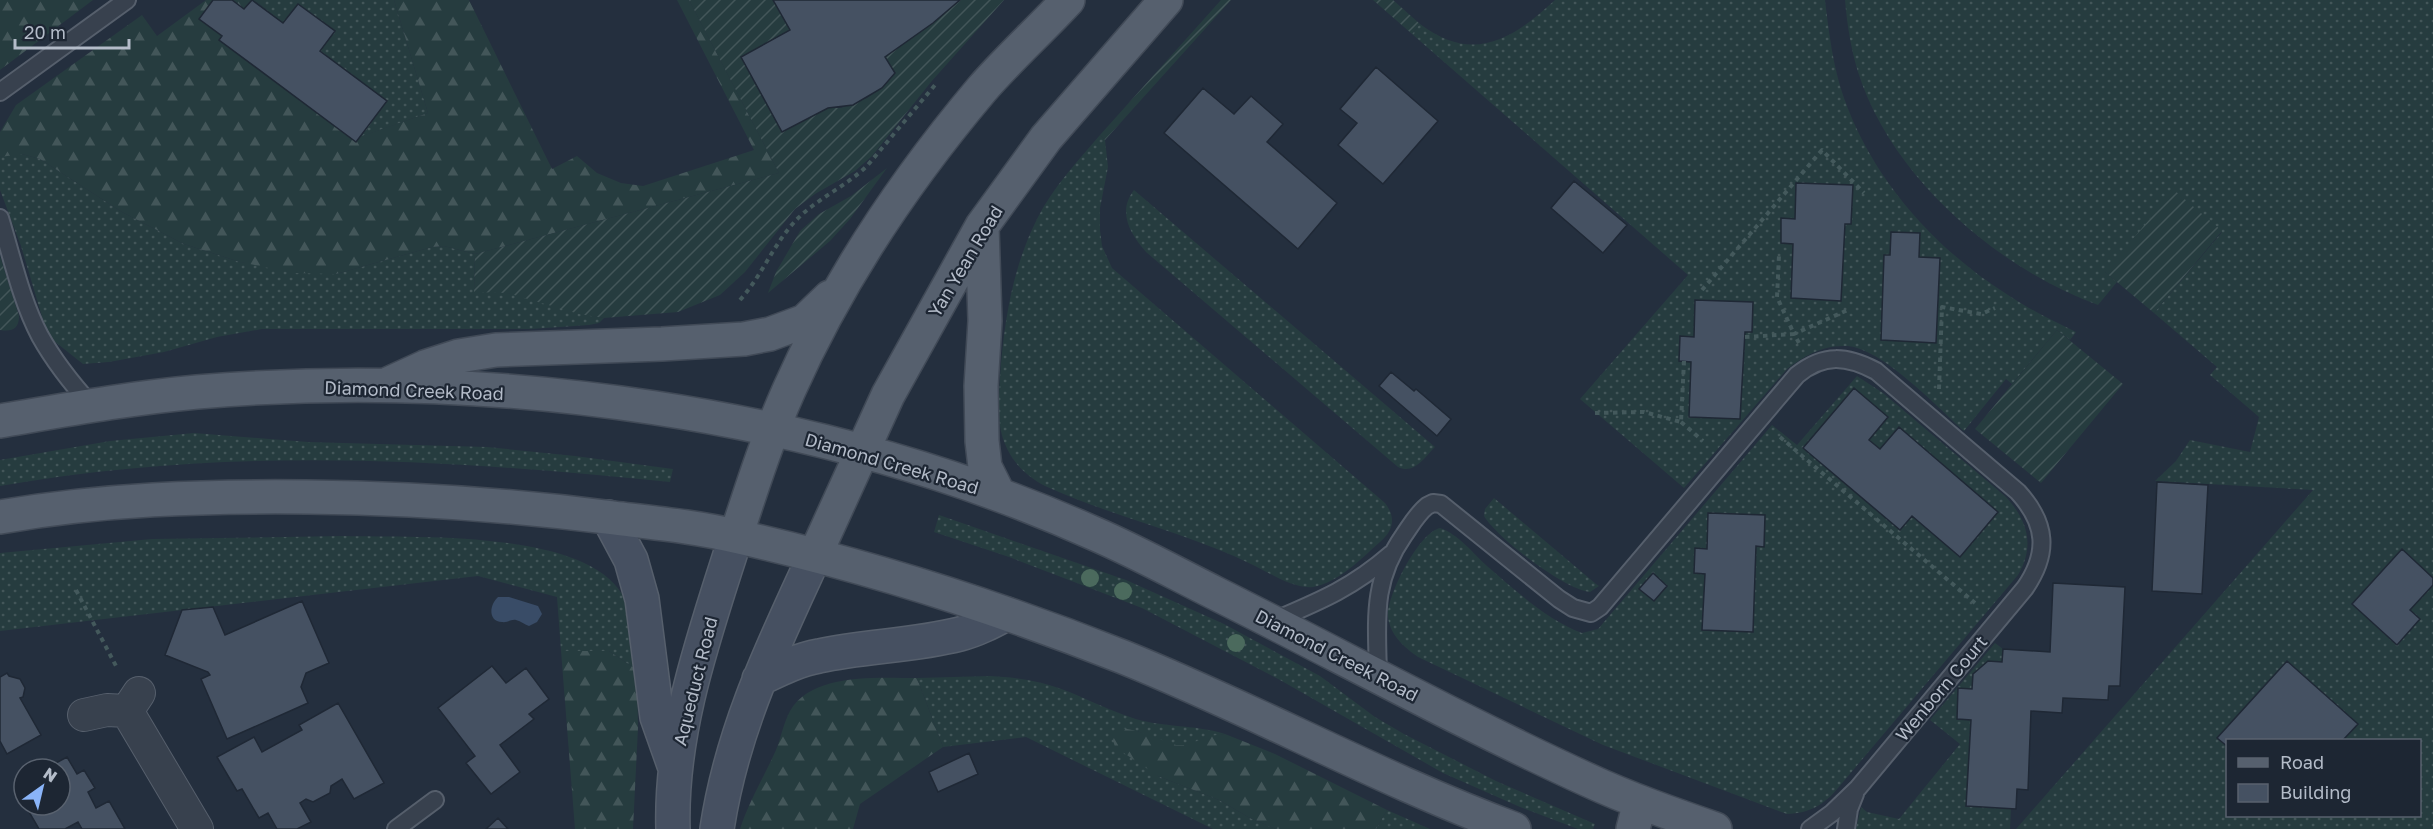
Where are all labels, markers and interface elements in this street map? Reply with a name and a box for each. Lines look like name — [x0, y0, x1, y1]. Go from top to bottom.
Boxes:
scale bar — [15, 12, 129, 50]
text: 20 m — [24, 21, 66, 43]
street label: Yan Yean Road — [923, 201, 1007, 321]
street label: Diamond Creek Road — [324, 376, 504, 404]
street label: Diamond Creek Road — [803, 428, 981, 498]
street label: Diamond Creek Road — [1252, 604, 1422, 706]
street label: Aqueduct Road — [668, 614, 722, 748]
street label: Wenborn Court — [1890, 631, 1992, 745]
legend — [2226, 739, 2421, 817]
text: Road — [2280, 751, 2324, 773]
north arrow — [12, 757, 72, 817]
text: N — [40, 763, 61, 786]
text: Building — [2280, 781, 2351, 803]

